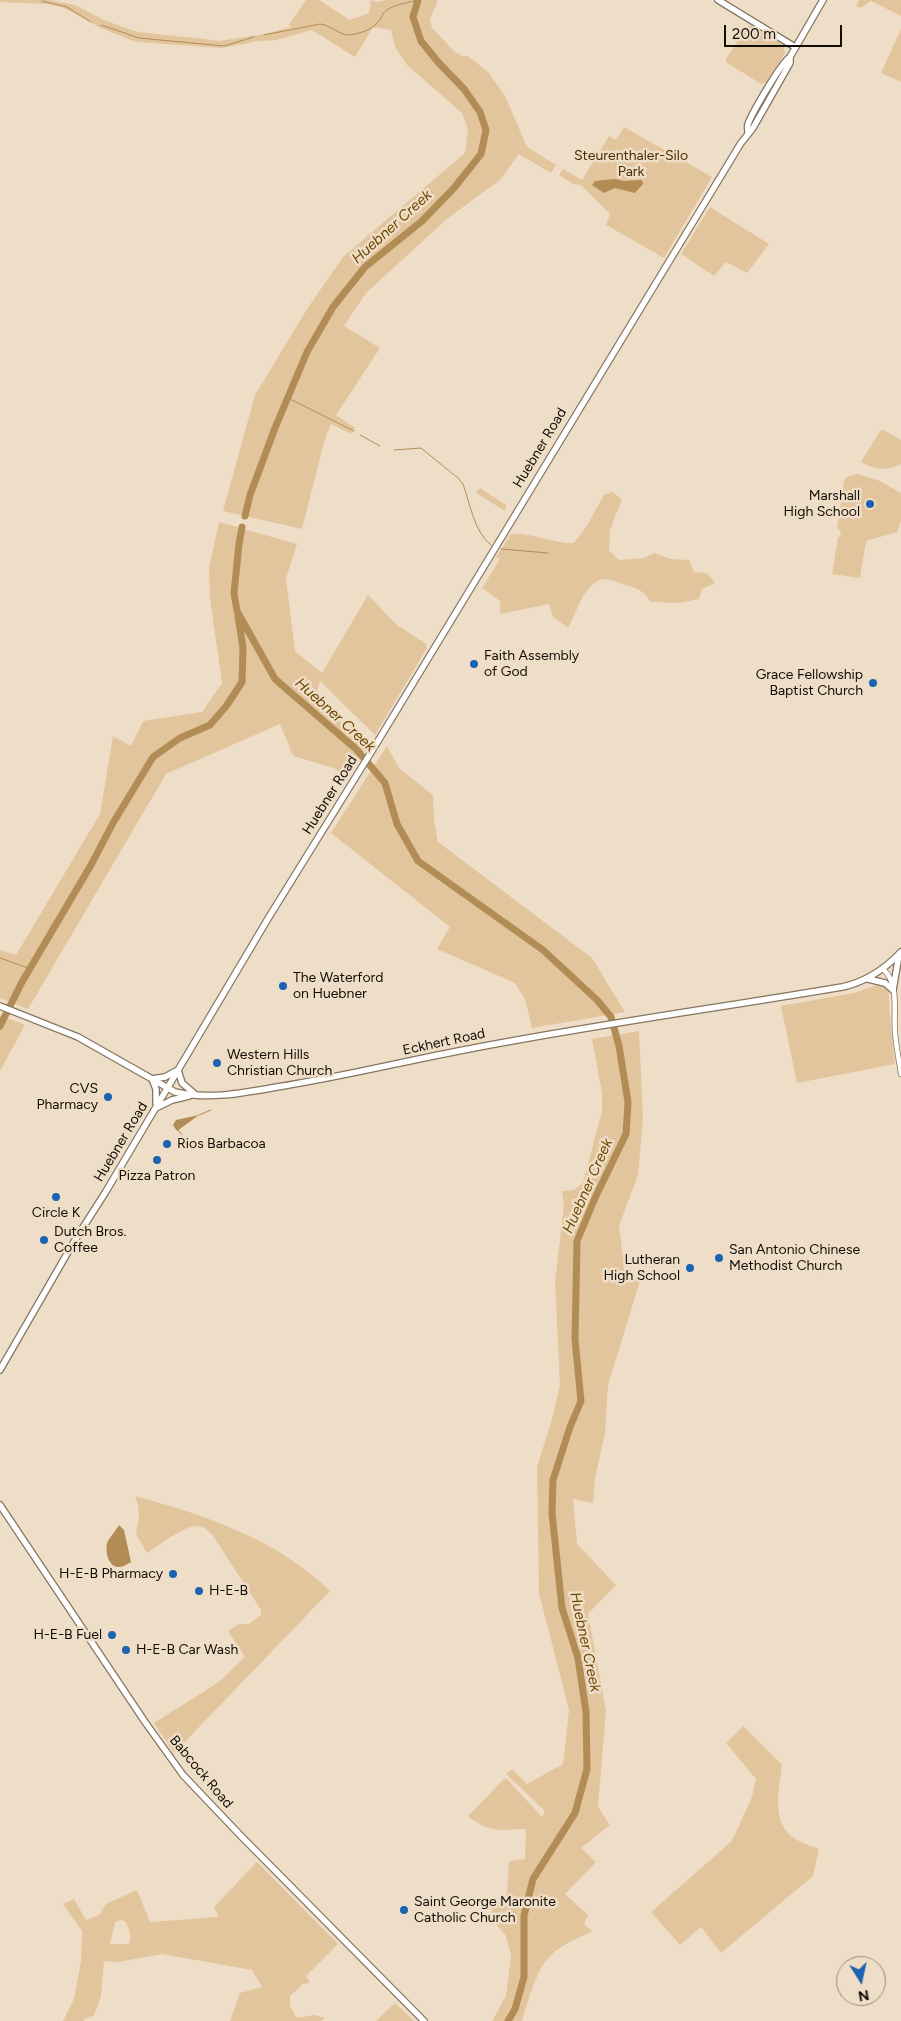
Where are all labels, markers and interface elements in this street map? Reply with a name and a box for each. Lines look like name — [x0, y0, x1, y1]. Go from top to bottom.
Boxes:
scale bar — [726, 15, 844, 47]
text: 200 m — [732, 25, 776, 43]
park label: Steurenthaler-Silo Park — [574, 148, 688, 180]
water label: Huebner Creek — [348, 186, 436, 268]
street label: Huebner Road — [510, 405, 570, 491]
place label: Marshall High School — [783, 488, 860, 520]
marker: Marshall High School — [864, 498, 876, 510]
place label: Faith Assembly of God — [484, 648, 579, 680]
marker: Faith Assembly of God — [468, 658, 480, 670]
place label: Grace Fellowship Baptist Church — [756, 667, 863, 700]
water label: Huebner Creek — [291, 674, 379, 756]
marker: Grace Fellowship Baptist Church — [867, 677, 879, 689]
street label: Huebner Road — [299, 752, 361, 838]
place label: The Waterford on Huebner — [293, 970, 383, 1002]
marker: The Waterford on Huebner — [277, 980, 289, 992]
street label: Eckhert Road — [401, 1025, 487, 1059]
place label: Western Hills Christian Church — [227, 1047, 332, 1080]
marker: Western Hills Christian Church — [211, 1057, 223, 1069]
place label: CVS Pharmacy — [36, 1081, 98, 1114]
marker: CVS Pharmacy — [102, 1091, 114, 1103]
street label: Huebner Road — [91, 1099, 151, 1185]
place label: Rios Barbacoa — [177, 1136, 266, 1152]
water label: Huebner Creek — [559, 1136, 617, 1236]
marker: Rios Barbacoa — [161, 1138, 173, 1150]
marker: Pizza Patron — [151, 1154, 163, 1166]
place label: Pizza Patron — [119, 1168, 195, 1184]
marker: Circle K — [50, 1191, 62, 1203]
place label: Circle K — [32, 1205, 80, 1221]
place label: Dutch Bros. Coffee — [54, 1224, 126, 1256]
marker: Dutch Bros. Coffee — [38, 1234, 50, 1246]
place label: San Antonio Chinese Methodist Church — [729, 1242, 860, 1274]
place label: Lutheran High School — [603, 1252, 680, 1284]
marker: San Antonio Chinese Methodist Church — [713, 1252, 725, 1264]
marker: Lutheran High School — [684, 1262, 696, 1274]
place label: H-E-B Pharmacy — [59, 1566, 163, 1582]
marker: H-E-B Pharmacy — [167, 1568, 179, 1580]
place label: H-E-B — [209, 1583, 248, 1599]
marker: H-E-B — [193, 1585, 205, 1597]
water label: Huebner Creek — [566, 1590, 604, 1694]
place label: H-E-B Fuel — [34, 1627, 102, 1643]
marker: H-E-B Fuel — [106, 1629, 118, 1641]
place label: H-E-B Car Wash — [136, 1642, 238, 1658]
marker: H-E-B Car Wash — [120, 1644, 132, 1656]
street label: Babcock Road — [166, 1732, 236, 1812]
place label: Saint George Maronite Catholic Church — [414, 1894, 556, 1926]
marker: Saint George Maronite Catholic Church — [398, 1904, 410, 1916]
north arrow — [836, 1956, 886, 2006]
text: N — [857, 1986, 870, 2005]

